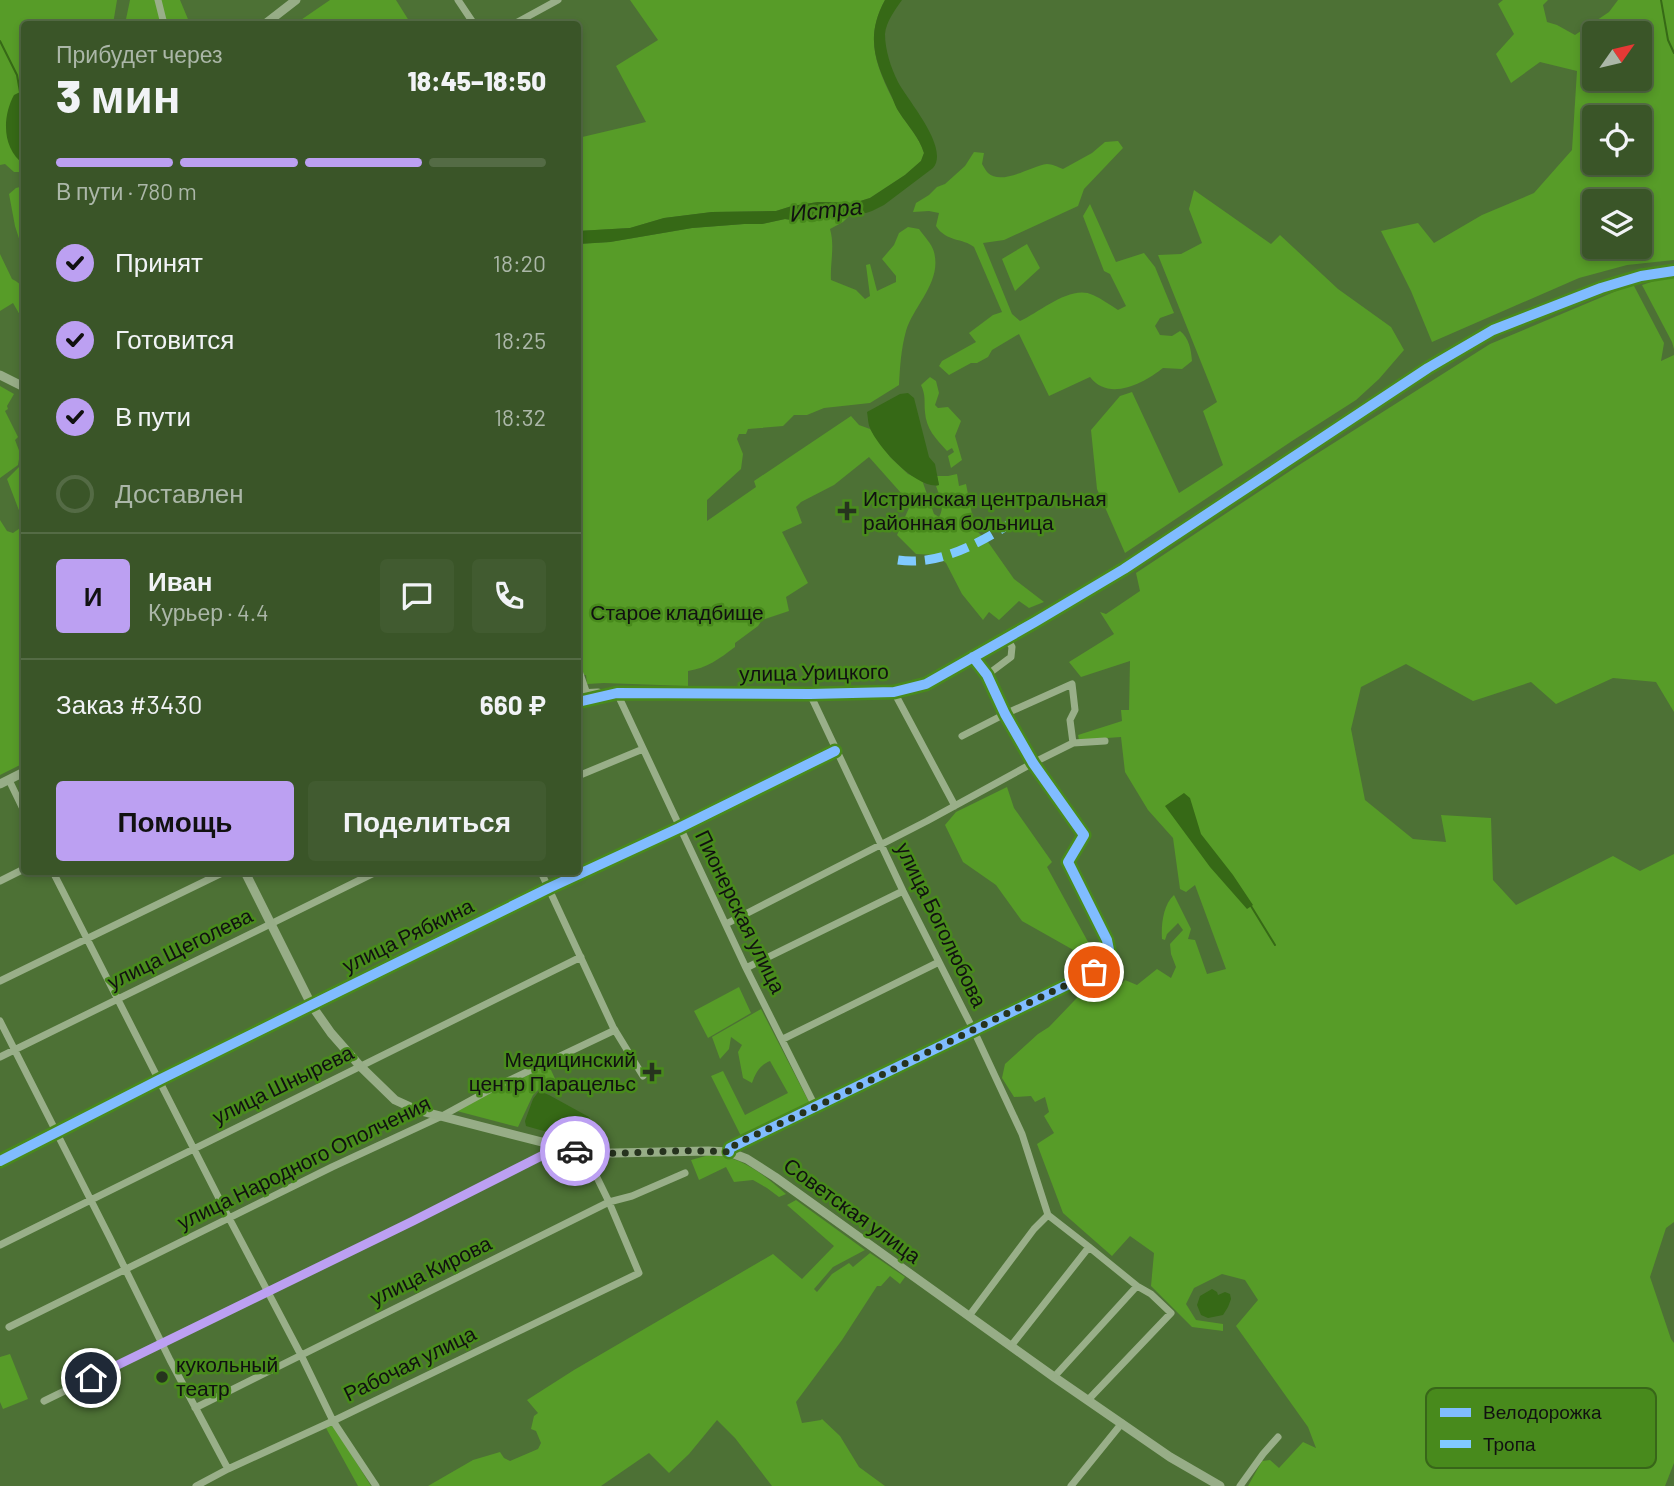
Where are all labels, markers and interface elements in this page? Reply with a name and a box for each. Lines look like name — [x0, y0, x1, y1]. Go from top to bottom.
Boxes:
north arrow — [1582, 21, 1652, 91]
map controls — [1582, 21, 1652, 259]
text: Прибудет через — [56, 40, 223, 68]
text: 18:45–18:50 — [407, 65, 546, 96]
text: 3 мин — [56, 67, 181, 122]
button: locate — [1582, 105, 1652, 175]
text: В пути · 780 m — [56, 177, 197, 205]
button: layers — [1582, 189, 1652, 259]
water label: Истра — [788, 191, 863, 227]
icon: check — [56, 244, 94, 282]
text: Принят — [115, 246, 203, 277]
text: 18:20 — [493, 249, 546, 277]
icon: check — [56, 321, 94, 359]
text: Готовится — [115, 323, 234, 354]
text: 18:25 — [494, 326, 546, 354]
icon: check — [56, 398, 94, 436]
text: В пути — [115, 400, 191, 431]
text: 18:32 — [494, 403, 546, 431]
text: Доставлен — [115, 477, 244, 508]
place label: Истринская центральная районная больница — [863, 485, 1107, 534]
marker: Истринская центральная районная больница — [837, 501, 857, 521]
button: chat — [380, 559, 454, 633]
button: phone — [472, 559, 546, 633]
text: Иван — [148, 565, 213, 596]
text: И — [84, 580, 102, 611]
text: Курьер · 4.4 — [148, 598, 269, 626]
park label: Старое кладбище — [590, 599, 764, 624]
street label: улица Урицкого — [739, 658, 889, 685]
text: Заказ #3430 — [56, 688, 202, 719]
text: 660 ₽ — [480, 689, 546, 720]
button: Помощь — [56, 781, 294, 861]
button: Поделиться — [308, 781, 546, 861]
street label: Пионерская улица — [691, 826, 792, 997]
street label: улица Боголюбова — [892, 838, 993, 1011]
street label: улица Рябкина — [338, 892, 477, 977]
street label: улица Щеголева — [103, 902, 256, 994]
pin — [1064, 942, 1124, 1002]
icon: bag — [1075, 953, 1113, 991]
street label: улица Шнырева — [208, 1039, 357, 1129]
place label: Медицинский центр Парацельс — [469, 1046, 636, 1095]
marker: Медицинский центр Парацельс — [642, 1062, 662, 1082]
street label: улица Народного Ополчения — [173, 1089, 434, 1234]
courier — [540, 1116, 610, 1186]
icon: car — [556, 1132, 594, 1170]
street label: Советская улица — [779, 1152, 927, 1268]
street label: улица Кирова — [366, 1229, 495, 1310]
street label: Рабочая улица — [339, 1320, 480, 1405]
pin — [61, 1348, 121, 1408]
place label: кукольный театр — [176, 1351, 278, 1400]
icon: home — [72, 1359, 110, 1397]
marker: кукольный театр — [154, 1369, 170, 1385]
legend — [1426, 1388, 1656, 1468]
text: Велодорожка — [1483, 1400, 1602, 1423]
text: Тропа — [1483, 1432, 1536, 1455]

